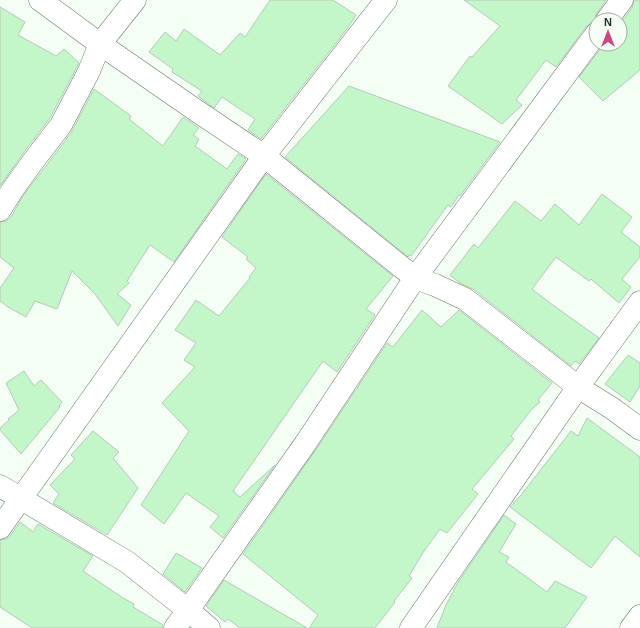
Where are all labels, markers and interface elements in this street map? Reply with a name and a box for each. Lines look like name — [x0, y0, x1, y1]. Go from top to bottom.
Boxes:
north arrow — [588, 12, 628, 52]
text: N — [604, 16, 612, 28]

